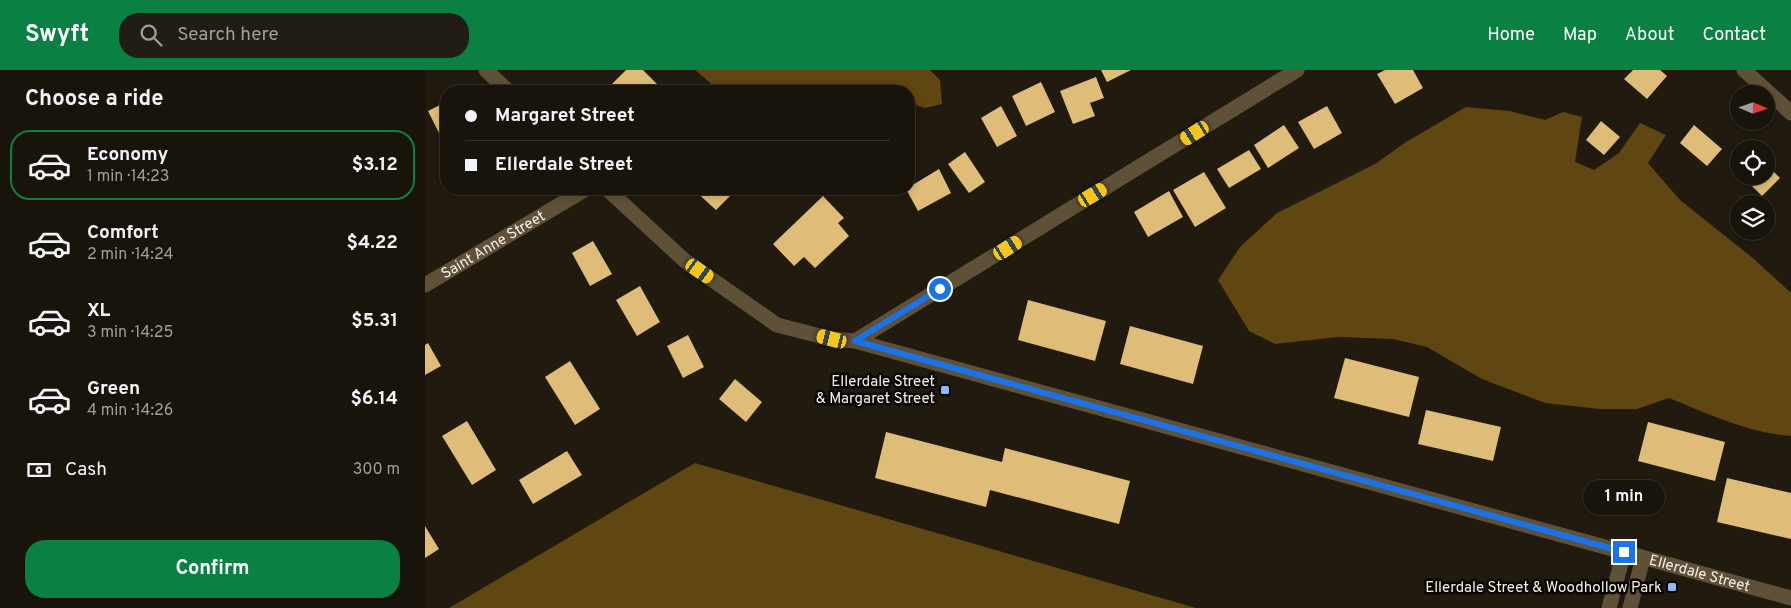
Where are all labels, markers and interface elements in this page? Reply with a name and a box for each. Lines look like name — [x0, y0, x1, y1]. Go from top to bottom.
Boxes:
search box — [119, 13, 469, 58]
text: Swyft — [25, 20, 89, 50]
icon: search — [137, 21, 165, 49]
text: Search here — [177, 23, 279, 47]
text: Home — [1487, 24, 1535, 47]
text: Map — [1563, 24, 1597, 47]
text: About — [1625, 24, 1674, 47]
text: Contact — [1702, 24, 1766, 47]
north arrow — [1730, 85, 1775, 130]
map controls — [1730, 85, 1775, 240]
text: Choose a ride — [25, 86, 163, 113]
text: Margaret Street — [495, 104, 635, 128]
car — [1178, 119, 1211, 147]
button: locate — [1730, 140, 1775, 185]
icon: car — [27, 143, 72, 188]
text: Economy — [87, 143, 168, 167]
text: $3.12 — [352, 153, 398, 177]
text: Ellerdale Street — [495, 153, 633, 177]
text: 1 min · 14:23 — [87, 167, 169, 187]
car — [1076, 181, 1109, 209]
button: layers — [1730, 195, 1775, 240]
street label: Saint Anne Street — [438, 207, 549, 284]
icon: car — [27, 221, 72, 266]
text: Comfort — [87, 221, 159, 245]
text: $4.22 — [347, 231, 398, 255]
car — [991, 234, 1024, 262]
text: 2 min · 14:24 — [87, 245, 173, 265]
car — [683, 256, 716, 286]
route start — [929, 278, 951, 300]
icon: car — [27, 299, 72, 344]
text: XL — [87, 299, 110, 323]
text: $5.31 — [351, 309, 398, 333]
text: 3 min · 14:25 — [87, 323, 173, 343]
car — [815, 328, 848, 350]
place label: Ellerdale Street & Margaret Street — [816, 373, 935, 409]
icon: car — [27, 377, 72, 422]
text: Green — [87, 377, 140, 401]
marker: Ellerdale Street & Margaret Street — [939, 384, 951, 396]
text: $6.14 — [350, 387, 398, 411]
text: 4 min · 14:26 — [87, 401, 173, 421]
icon: cash — [25, 456, 53, 484]
text: Cash — [65, 458, 107, 482]
text: 300 m — [353, 460, 400, 480]
callout: 1 min — [1583, 480, 1665, 514]
text: 1 min — [1605, 487, 1643, 507]
button: Confirm — [25, 540, 400, 598]
route end — [1613, 541, 1635, 563]
street label: Ellerdale Street — [1647, 551, 1752, 597]
place label: Ellerdale Street & Woodhollow Park — [1425, 579, 1662, 598]
marker: Ellerdale Street & Woodhollow Park — [1666, 581, 1678, 593]

